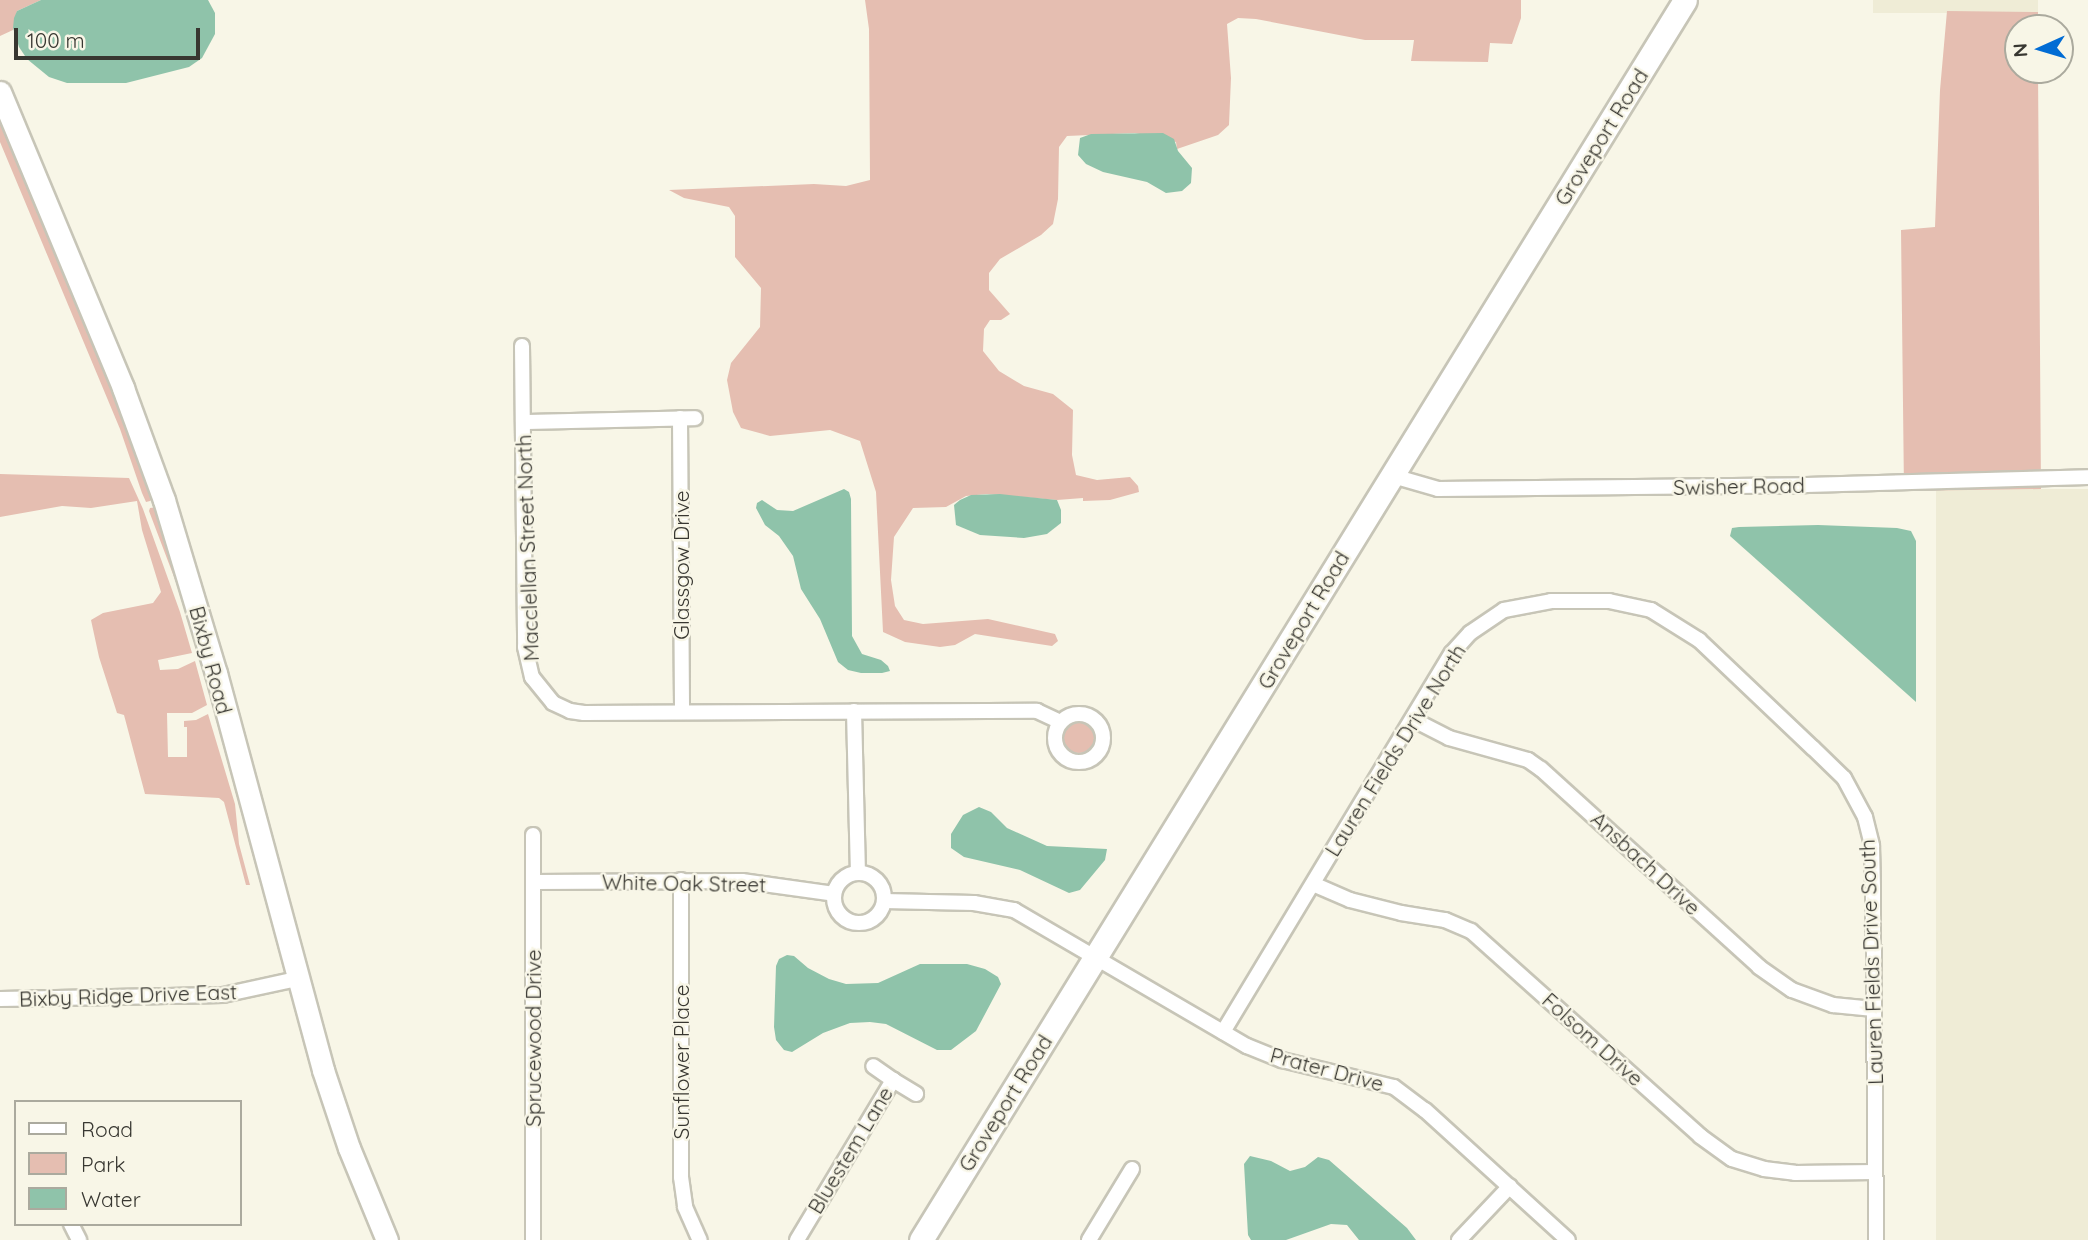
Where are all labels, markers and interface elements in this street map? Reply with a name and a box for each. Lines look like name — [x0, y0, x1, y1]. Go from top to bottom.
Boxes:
scale bar — [18, 14, 203, 58]
north arrow — [2004, 14, 2074, 84]
text: 100 m — [27, 27, 85, 53]
text: N — [2008, 43, 2033, 58]
street label: Groveport Road — [1549, 64, 1653, 210]
street label: Macclellan Street North — [510, 434, 544, 662]
street label: Swisher Road — [1673, 472, 1805, 500]
street label: Glassgow Drive — [668, 490, 694, 640]
street label: Groveport Road — [1252, 547, 1354, 693]
street label: Bixby Road — [184, 603, 238, 717]
street label: Lauren Fields Drive North — [1319, 639, 1471, 861]
street label: Ansbach Drive — [1586, 806, 1706, 920]
street label: Lauren Fields Drive South — [1854, 839, 1888, 1085]
street label: White Oak Street — [602, 869, 766, 897]
street label: Sprucewood Drive — [520, 949, 546, 1127]
street label: Bixby Ridge Drive East — [19, 979, 237, 1011]
street label: Sunflower Place — [668, 984, 694, 1140]
street label: Folsom Drive — [1537, 987, 1649, 1091]
street label: Groveport Road — [953, 1030, 1057, 1176]
street label: Prater Drive — [1268, 1042, 1386, 1096]
street label: Bluestem Lane — [802, 1082, 898, 1218]
legend — [14, 1100, 242, 1226]
text: Road — [81, 1116, 133, 1142]
text: Park — [81, 1151, 125, 1177]
text: Water — [81, 1186, 141, 1212]

